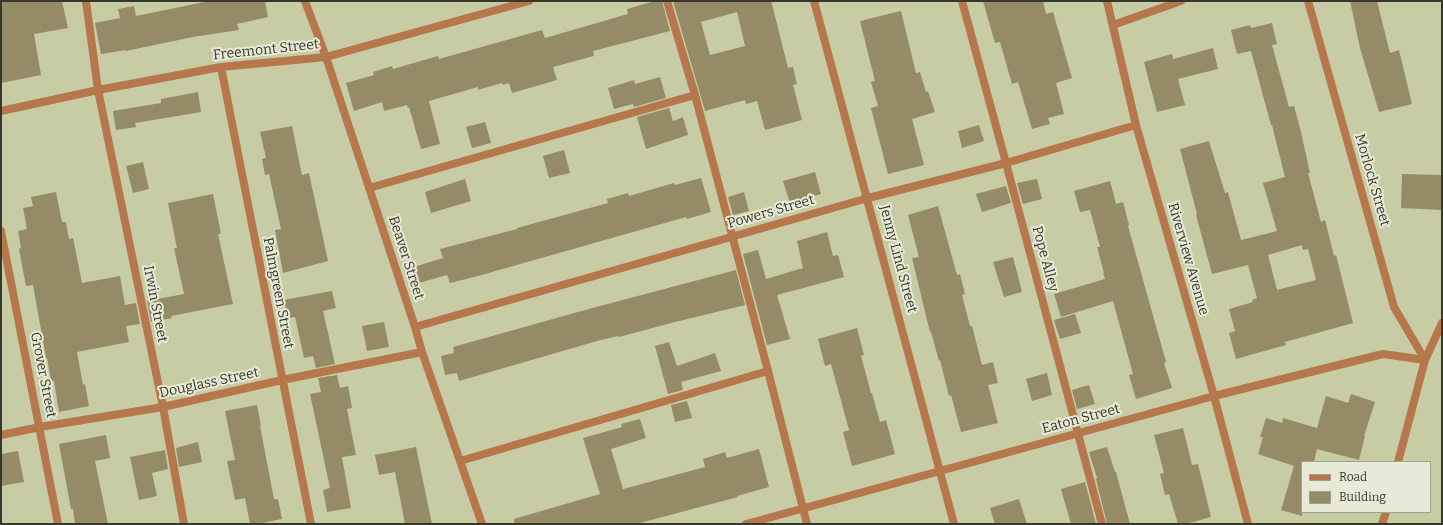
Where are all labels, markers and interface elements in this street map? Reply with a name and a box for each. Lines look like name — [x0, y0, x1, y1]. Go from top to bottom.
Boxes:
street label: Freemont Street — [212, 36, 320, 64]
street label: Morlock Street — [1351, 132, 1393, 228]
street label: Powers Street — [726, 192, 816, 232]
street label: Riverview Avenue — [1164, 201, 1212, 317]
street label: Jenny Lind Street — [876, 203, 920, 315]
street label: Beaver Street — [385, 214, 427, 302]
street label: Pope Alley — [1028, 224, 1062, 294]
street label: Palmgreen Street — [259, 236, 297, 350]
street label: Irwin Street — [139, 264, 171, 344]
street label: Grover Street — [26, 331, 60, 419]
street label: Douglass Street — [158, 364, 260, 402]
street label: Eaton Street — [1040, 401, 1122, 437]
legend — [1301, 461, 1431, 513]
text: Road — [1339, 470, 1367, 484]
text: Building — [1339, 490, 1386, 504]

